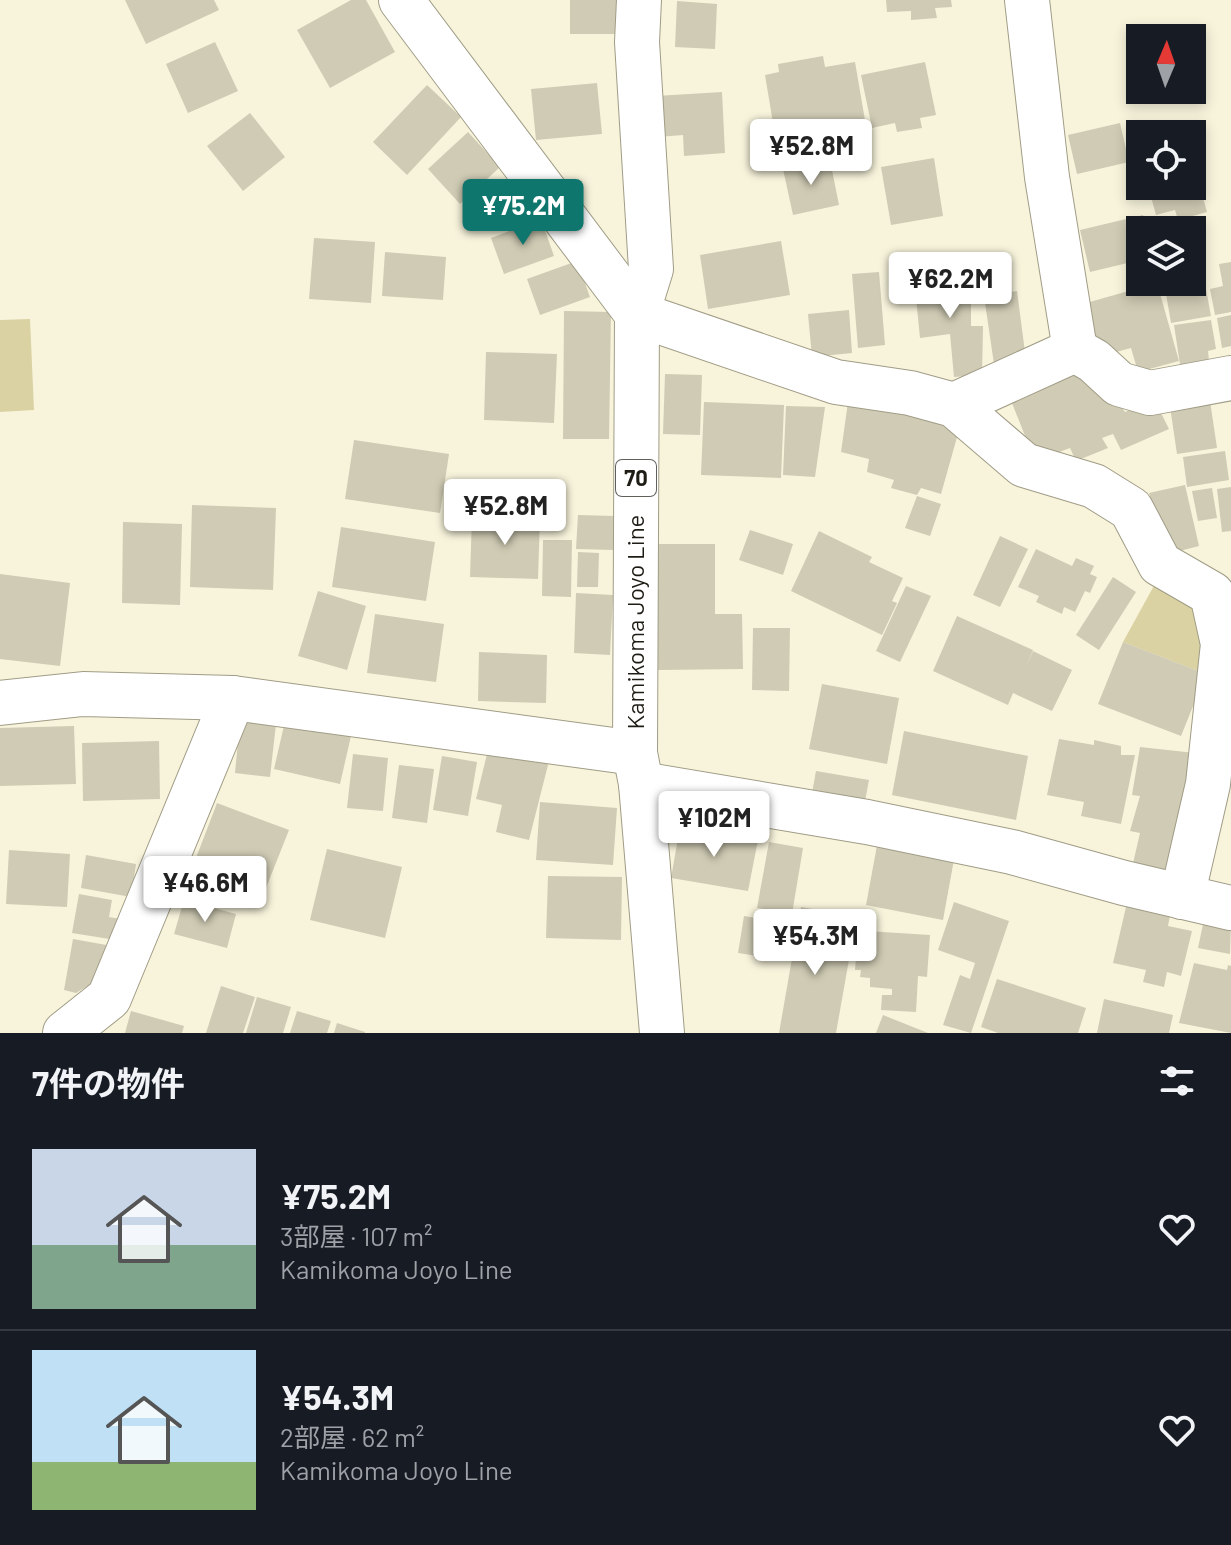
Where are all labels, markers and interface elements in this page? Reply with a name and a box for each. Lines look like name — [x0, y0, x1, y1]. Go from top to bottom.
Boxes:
north arrow — [1126, 24, 1206, 104]
map controls — [1126, 24, 1206, 296]
pin: ¥52.8M — [746, 119, 876, 187]
button: locate — [1126, 120, 1206, 200]
text: ¥52.8M — [768, 129, 854, 160]
pin: ¥75.2M — [458, 179, 588, 247]
text: ¥75.2M — [481, 189, 565, 220]
button: layers — [1126, 216, 1206, 296]
pin: ¥62.2M — [885, 252, 1015, 320]
text: ¥62.2M — [907, 262, 993, 293]
road number: 70 — [616, 460, 656, 496]
pin: ¥52.8M — [440, 479, 570, 547]
text: ¥52.8M — [462, 489, 548, 520]
street label: Kamikoma Joyo Line — [620, 515, 649, 729]
pin: ¥102M — [658, 791, 770, 859]
text: ¥102M — [676, 801, 752, 832]
pin: ¥46.6M — [140, 856, 270, 924]
text: ¥46.6M — [161, 866, 249, 897]
pin: ¥54.3M — [750, 909, 880, 977]
text: ¥54.3M — [771, 919, 859, 950]
icon: filters — [1155, 1059, 1199, 1103]
text: 7件の物件 — [32, 1062, 185, 1103]
text: ¥75.2M — [280, 1175, 391, 1216]
icon: home — [96, 1181, 192, 1277]
icon: heart — [1155, 1207, 1199, 1251]
text: 3部屋 · 107 m² — [280, 1220, 433, 1251]
text: Kamikoma Joyo Line — [280, 1253, 513, 1284]
text: ¥54.3M — [280, 1376, 394, 1417]
icon: home — [96, 1382, 192, 1478]
icon: heart — [1155, 1408, 1199, 1452]
text: 2部屋 · 62 m² — [280, 1421, 424, 1452]
text: Kamikoma Joyo Line — [280, 1454, 513, 1485]

